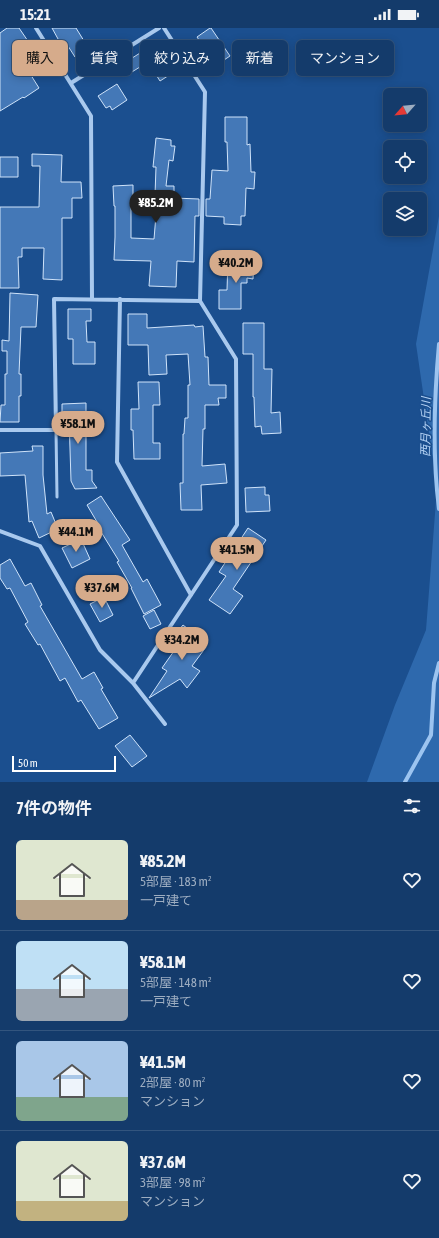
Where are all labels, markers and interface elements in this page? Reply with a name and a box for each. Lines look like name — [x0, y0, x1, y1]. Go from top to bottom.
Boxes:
text: 15:21 — [20, 6, 51, 23]
chip: 購入 — [12, 40, 68, 76]
chip: 賃貸 — [76, 40, 132, 76]
chip: 絞り込み — [140, 40, 224, 76]
chip: 新着 — [232, 40, 288, 76]
chip: マンション — [296, 40, 394, 76]
north arrow — [383, 88, 427, 132]
map controls — [383, 88, 427, 236]
button: locate — [383, 140, 427, 184]
pin: ¥85.2M — [123, 190, 189, 224]
button: layers — [383, 192, 427, 236]
text: ¥85.2M — [138, 195, 174, 210]
pin: ¥40.2M — [203, 250, 269, 284]
text: ¥40.2M — [218, 255, 254, 270]
water label: 西月ヶ丘川 — [418, 395, 434, 457]
pin: ¥58.1M — [45, 411, 111, 445]
text: ¥58.1M — [60, 416, 96, 431]
pin: ¥44.1M — [43, 519, 109, 553]
text: ¥44.1M — [58, 524, 94, 539]
pin: ¥41.5M — [204, 537, 270, 571]
text: ¥41.5M — [219, 542, 255, 557]
pin: ¥37.6M — [69, 575, 135, 609]
text: ¥37.6M — [84, 580, 120, 595]
pin: ¥34.2M — [149, 627, 215, 661]
text: ¥34.2M — [164, 632, 200, 647]
scale bar — [12, 754, 116, 773]
text: 50 m — [18, 757, 38, 769]
icon: filters — [401, 795, 423, 817]
text: 7件の物件 — [16, 798, 92, 818]
text: ¥85.2M — [140, 851, 186, 871]
icon: home — [48, 856, 96, 904]
icon: heart — [401, 869, 423, 891]
text: 5部屋 · 183 m² — [140, 874, 212, 889]
text: 一戸建て — [140, 893, 192, 908]
text: ¥58.1M — [140, 952, 186, 972]
icon: home — [48, 957, 96, 1005]
icon: heart — [401, 970, 423, 992]
text: 5部屋 · 148 m² — [140, 975, 212, 990]
text: 一戸建て — [140, 994, 192, 1009]
text: ¥41.5M — [140, 1052, 186, 1072]
icon: home — [48, 1057, 96, 1105]
icon: heart — [401, 1070, 423, 1092]
text: 2部屋 · 80 m² — [140, 1075, 205, 1090]
text: マンション — [140, 1094, 205, 1109]
text: ¥37.6M — [140, 1152, 186, 1172]
icon: home — [48, 1157, 96, 1205]
icon: heart — [401, 1170, 423, 1192]
text: 3部屋 · 98 m² — [140, 1175, 205, 1190]
text: マンション — [140, 1194, 205, 1209]

